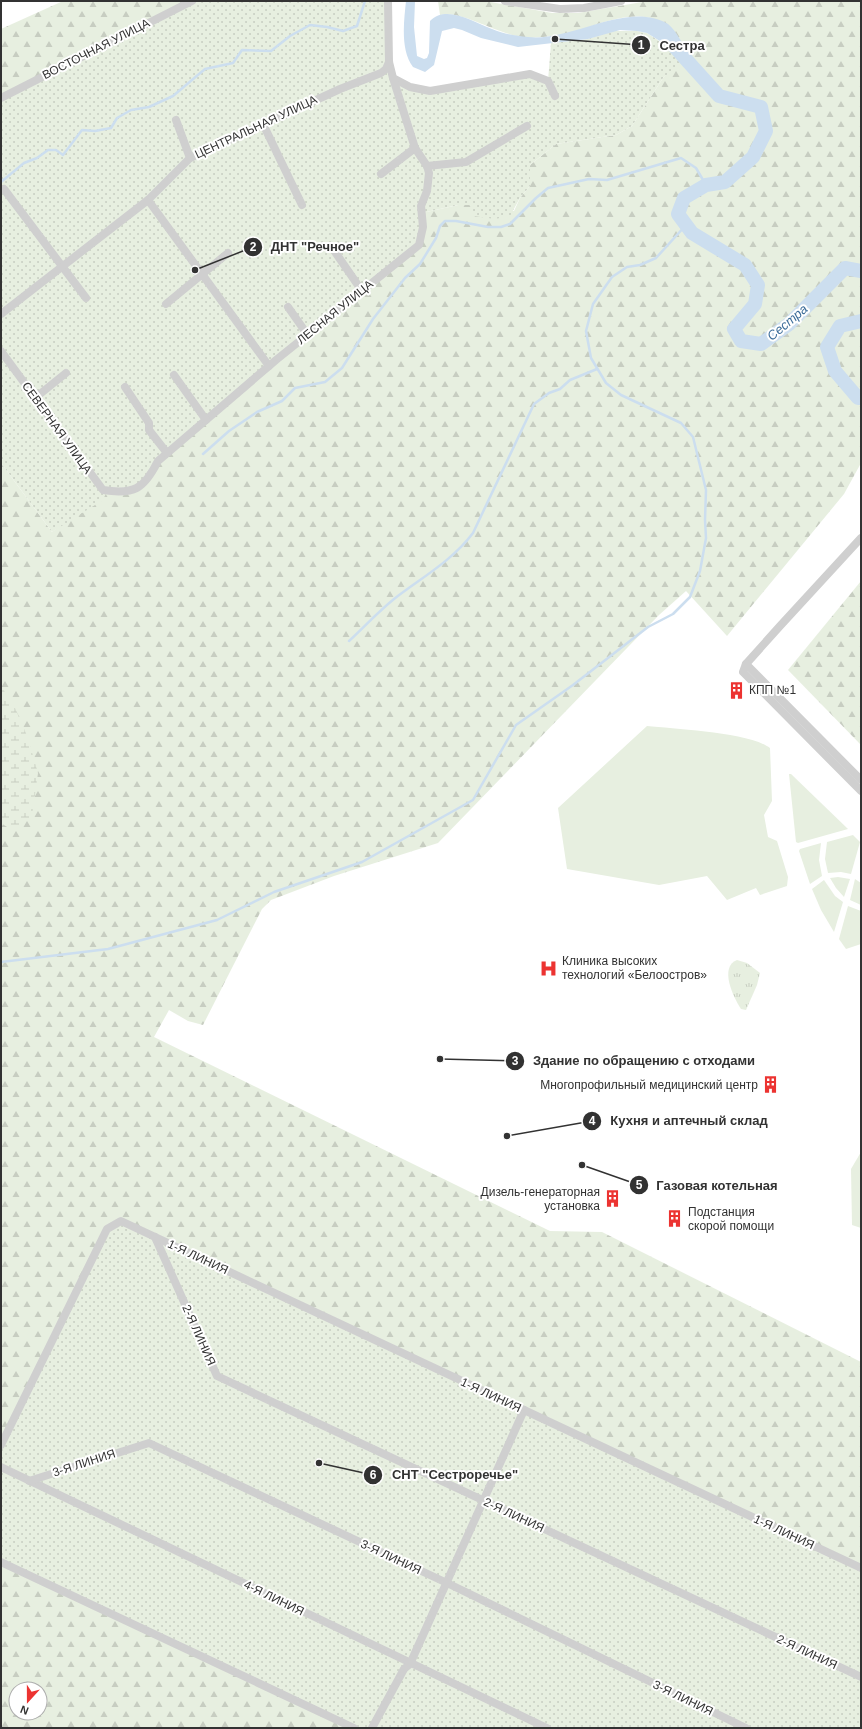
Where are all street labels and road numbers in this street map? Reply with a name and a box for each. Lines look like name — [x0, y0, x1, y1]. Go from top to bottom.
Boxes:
street label: ВОСТОЧНАЯ УЛИЦА — [40, 16, 152, 82]
street label: ЦЕНТРАЛЬНАЯ УЛИЦА — [193, 92, 319, 162]
street label: ЛЕСНАЯ УЛИЦА — [294, 277, 376, 347]
street label: СЕВЕРНАЯ УЛИЦА — [19, 379, 95, 477]
street label: 1-Я ЛИНИЯ — [166, 1237, 230, 1277]
street label: 2-Я ЛИНИЯ — [179, 1302, 219, 1368]
street label: 1-Я ЛИНИЯ — [459, 1375, 523, 1415]
street label: 3-Я ЛИНИЯ — [51, 1446, 117, 1480]
street label: 2-Я ЛИНИЯ — [482, 1495, 546, 1535]
street label: 1-Я ЛИНИЯ — [752, 1512, 816, 1552]
street label: 3-Я ЛИНИЯ — [359, 1537, 423, 1577]
street label: 4-Я ЛИНИЯ — [242, 1577, 306, 1619]
street label: 2-Я ЛИНИЯ — [775, 1632, 839, 1672]
street label: 3-Я ЛИНИЯ — [651, 1677, 715, 1719]

